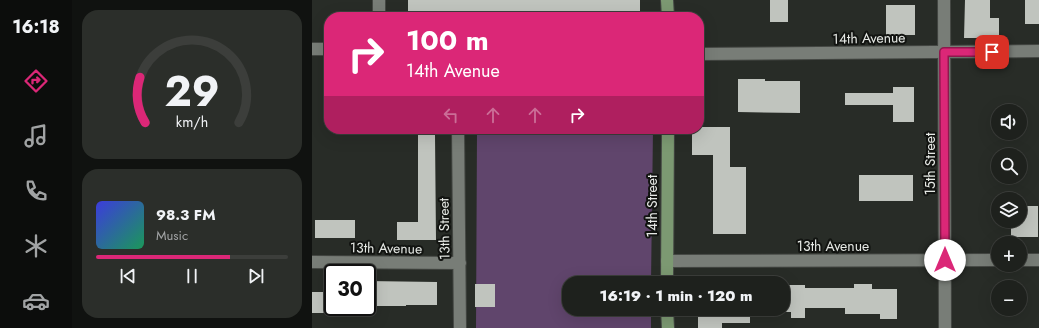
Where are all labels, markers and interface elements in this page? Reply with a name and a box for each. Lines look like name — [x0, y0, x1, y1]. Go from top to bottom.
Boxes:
text: 16:18 — [12, 14, 60, 40]
text: 100 m — [406, 20, 489, 61]
street label: 14th Avenue — [832, 27, 906, 49]
icon: right — [340, 28, 392, 80]
pin — [975, 35, 1009, 69]
icon: arrive — [981, 41, 1003, 63]
text: 14th Avenue — [406, 58, 500, 84]
text: 29 — [164, 60, 220, 121]
icon: directions — [22, 67, 50, 95]
icon: left — [440, 104, 462, 126]
icon: ahead — [482, 104, 504, 126]
icon: ahead — [524, 104, 546, 126]
icon: right — [566, 104, 588, 126]
map controls — [991, 104, 1027, 316]
button: sound — [991, 104, 1027, 140]
text: km/h — [176, 111, 208, 131]
icon: music — [22, 122, 50, 150]
street label: 15th Street — [920, 132, 940, 195]
button: search — [991, 148, 1027, 184]
street label: 14th Street — [642, 174, 662, 237]
icon: phone — [22, 177, 50, 205]
button: layers — [991, 192, 1027, 228]
street label: 13th Street — [433, 197, 455, 260]
text: 98.3 FM — [156, 204, 216, 226]
text: Music — [156, 226, 188, 245]
icon: climate — [22, 232, 50, 260]
street label: 13th Avenue — [797, 236, 869, 256]
button: + — [991, 236, 1027, 272]
street label: 13th Avenue — [350, 237, 422, 259]
position arrow — [924, 239, 966, 281]
speed limit sign: 30 — [324, 264, 376, 316]
icon: previous — [117, 265, 139, 287]
icon: pause — [181, 265, 203, 287]
icon: next — [245, 265, 267, 287]
button: − — [991, 280, 1027, 316]
text: 16:19 · 1 min · 120 m — [600, 285, 752, 307]
icon: car — [22, 287, 50, 315]

